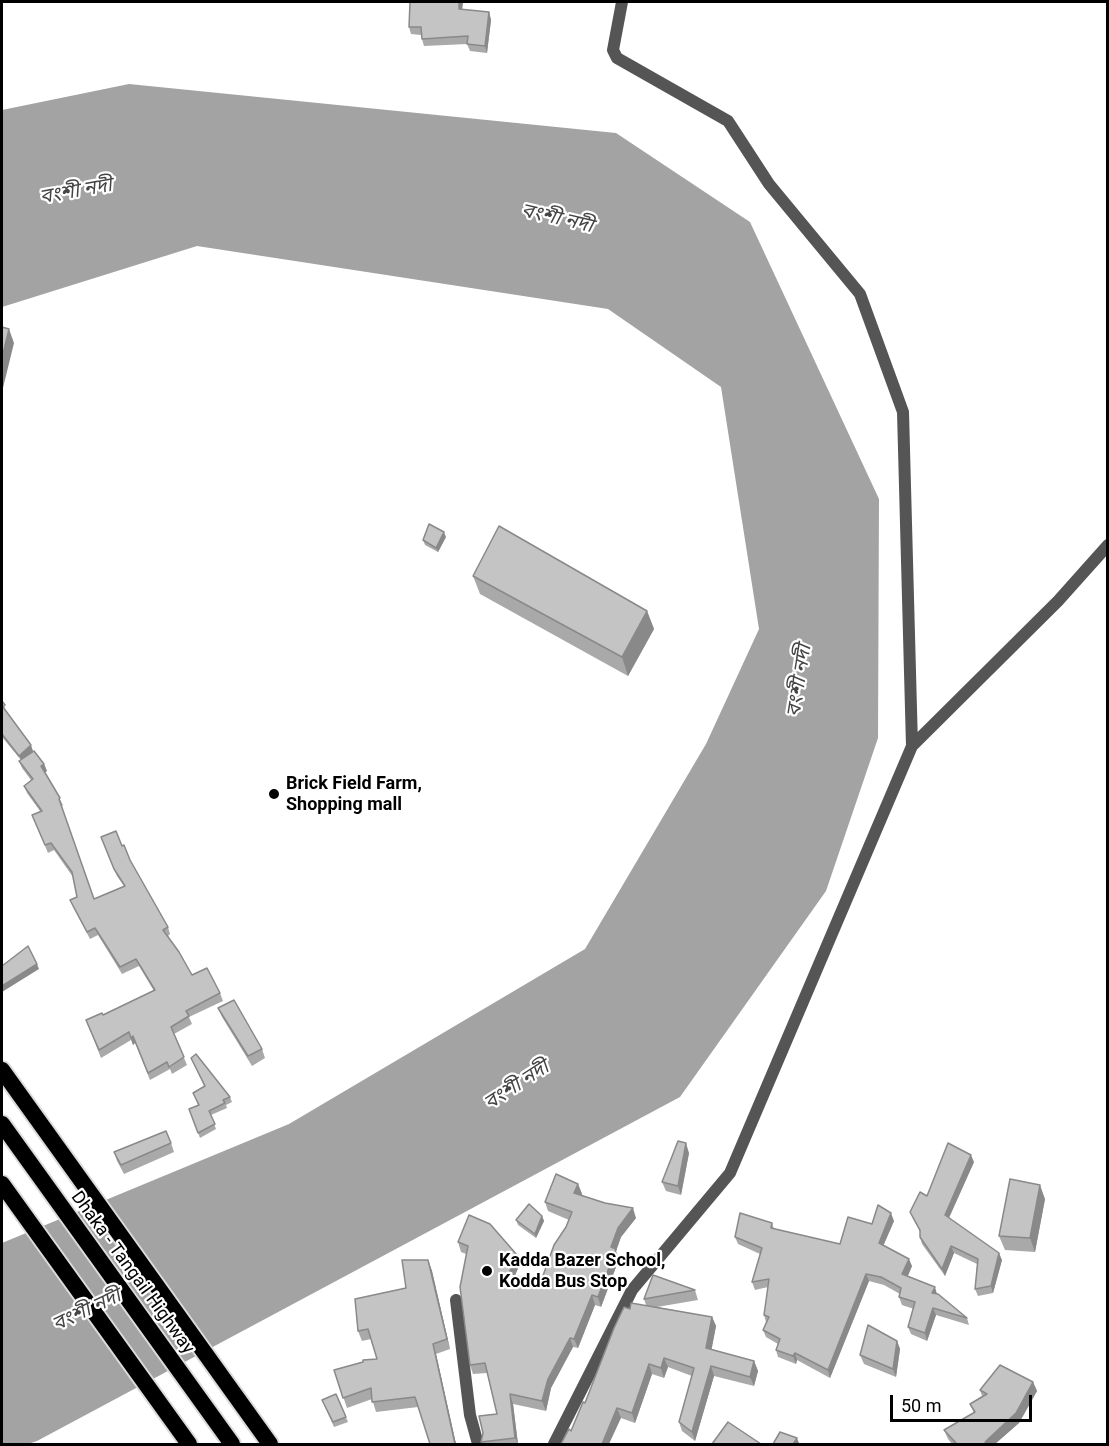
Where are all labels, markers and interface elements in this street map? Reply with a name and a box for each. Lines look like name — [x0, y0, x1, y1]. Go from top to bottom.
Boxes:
water label: বংশী নদী — [38, 174, 114, 210]
water label: বংশী নদী — [519, 199, 595, 239]
water label: বংশী নদী — [782, 643, 818, 719]
place label: Brick Field Farm, Shopping mall — [286, 773, 422, 816]
marker: Brick Field Farm, Shopping mall — [267, 787, 281, 801]
water label: বংশী নদী — [480, 1056, 554, 1116]
street label: Dhaka - Tangail Highway — [66, 1187, 198, 1359]
place label: Kadda Bazer School, Kodda Bus Stop — [499, 1250, 665, 1292]
marker: Kadda Bazer School, Kodda Bus Stop — [480, 1264, 494, 1278]
water label: বংশী নদী — [49, 1285, 125, 1337]
scale bar — [893, 1383, 1036, 1421]
text: 50 m — [901, 1395, 941, 1416]

